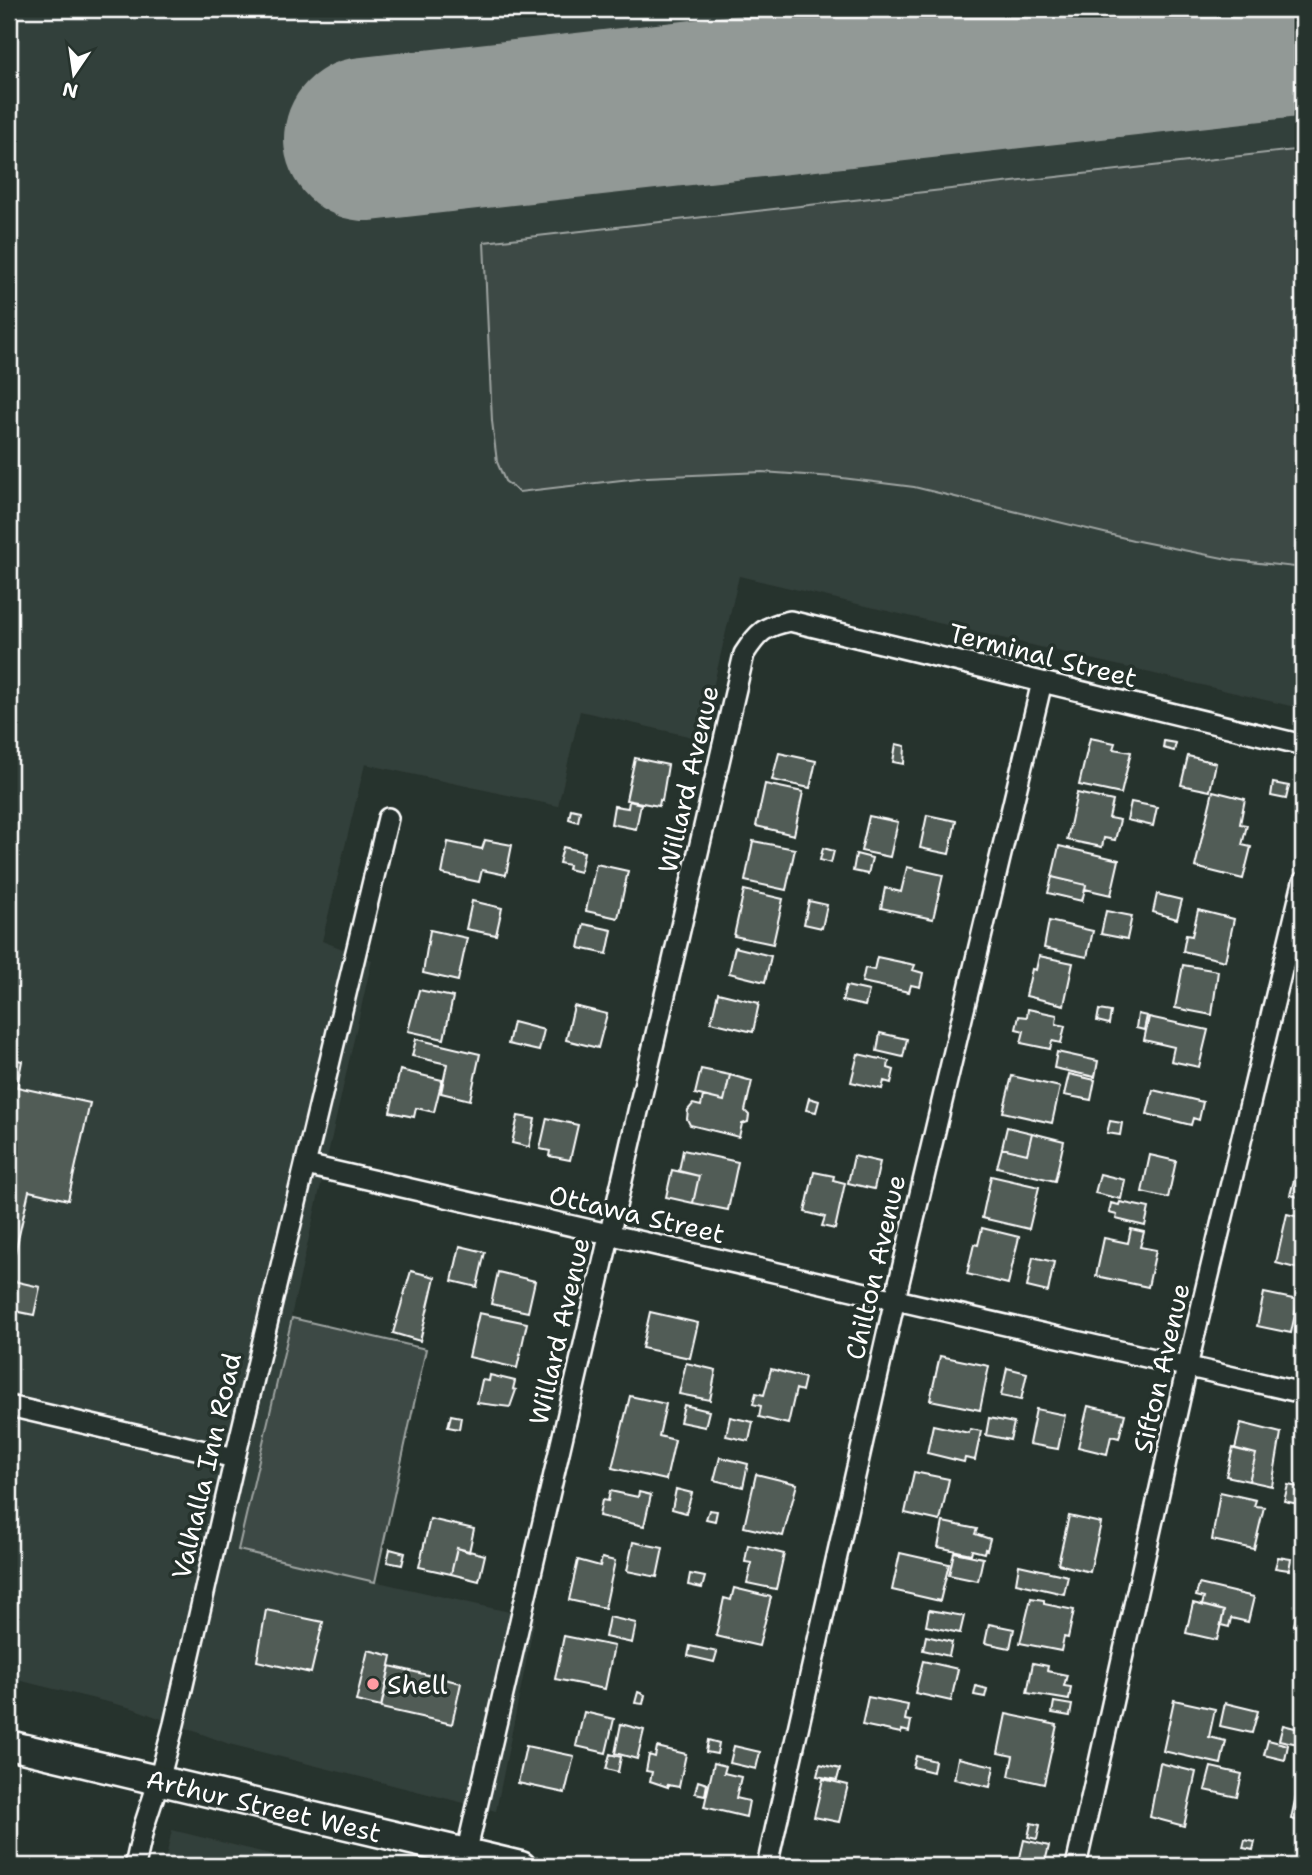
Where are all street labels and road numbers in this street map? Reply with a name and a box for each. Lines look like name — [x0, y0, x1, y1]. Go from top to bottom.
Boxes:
street label: Terminal Street — [945, 615, 1141, 695]
street label: Willard Avenue — [649, 682, 727, 876]
street label: Chilton Avenue — [837, 1171, 913, 1363]
street label: Ottawa Street — [546, 1177, 728, 1251]
street label: Willard Avenue — [520, 1234, 598, 1428]
street label: Sifton Avenue — [1124, 1280, 1198, 1456]
street label: Valhalla Inn Road — [163, 1349, 249, 1583]
street label: Arthur Street West — [143, 1761, 385, 1850]

